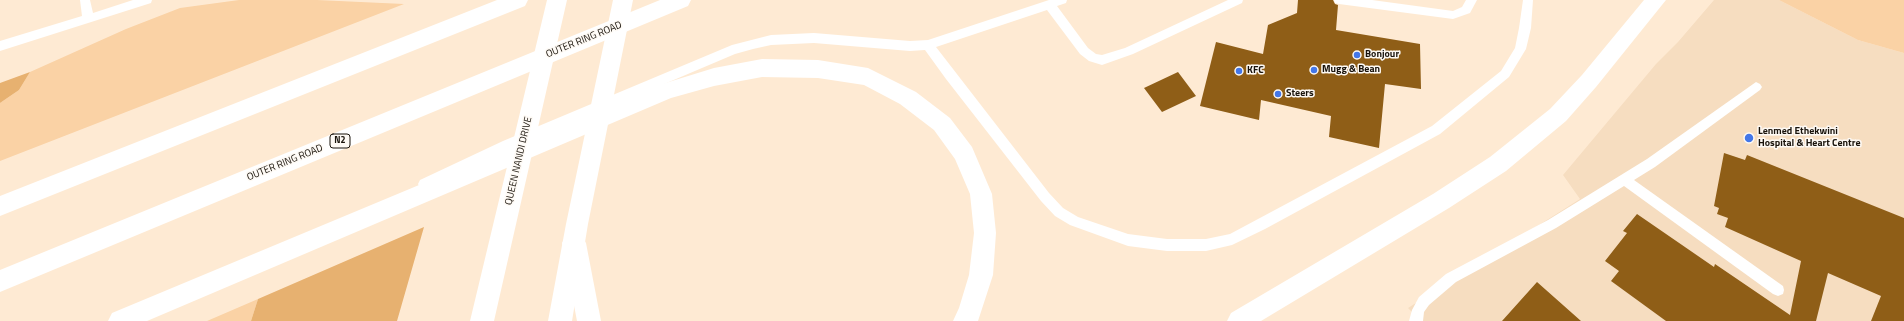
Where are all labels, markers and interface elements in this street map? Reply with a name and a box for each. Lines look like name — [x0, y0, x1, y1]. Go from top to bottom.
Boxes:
street label: OUTER RING ROAD — [544, 19, 624, 61]
place label: Bonjour — [1365, 49, 1399, 61]
marker: Bonjour — [1352, 50, 1362, 60]
place label: Mugg & Bean — [1322, 64, 1380, 76]
place label: KFC — [1247, 65, 1264, 77]
marker: Mugg & Bean — [1309, 65, 1319, 75]
marker: KFC — [1234, 66, 1244, 76]
place label: Steers — [1286, 88, 1314, 100]
marker: Steers — [1273, 89, 1283, 99]
street label: QUEEN NANDI DRIVE — [503, 116, 535, 206]
place label: Lenmed Ethekwini Hospital & Heart Centre — [1758, 126, 1861, 150]
marker: Lenmed Ethekwini Hospital & Heart Centre — [1743, 132, 1755, 144]
road number: N2 — [330, 134, 350, 148]
street label: OUTER RING ROAD — [245, 142, 325, 184]

